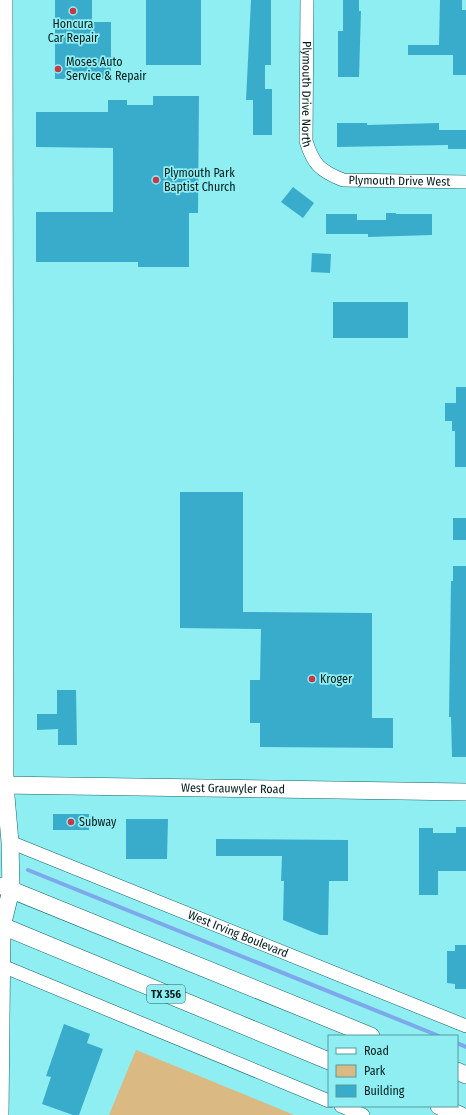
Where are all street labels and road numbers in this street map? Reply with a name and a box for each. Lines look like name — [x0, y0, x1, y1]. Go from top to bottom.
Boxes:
street label: Plymouth Drive North — [299, 41, 315, 149]
street label: Plymouth Drive West — [349, 173, 450, 189]
street label: West Grauwyler Road — [181, 781, 285, 796]
street label: West Irving Boulevard — [186, 908, 290, 961]
road number: TX 356 — [147, 985, 185, 1003]

